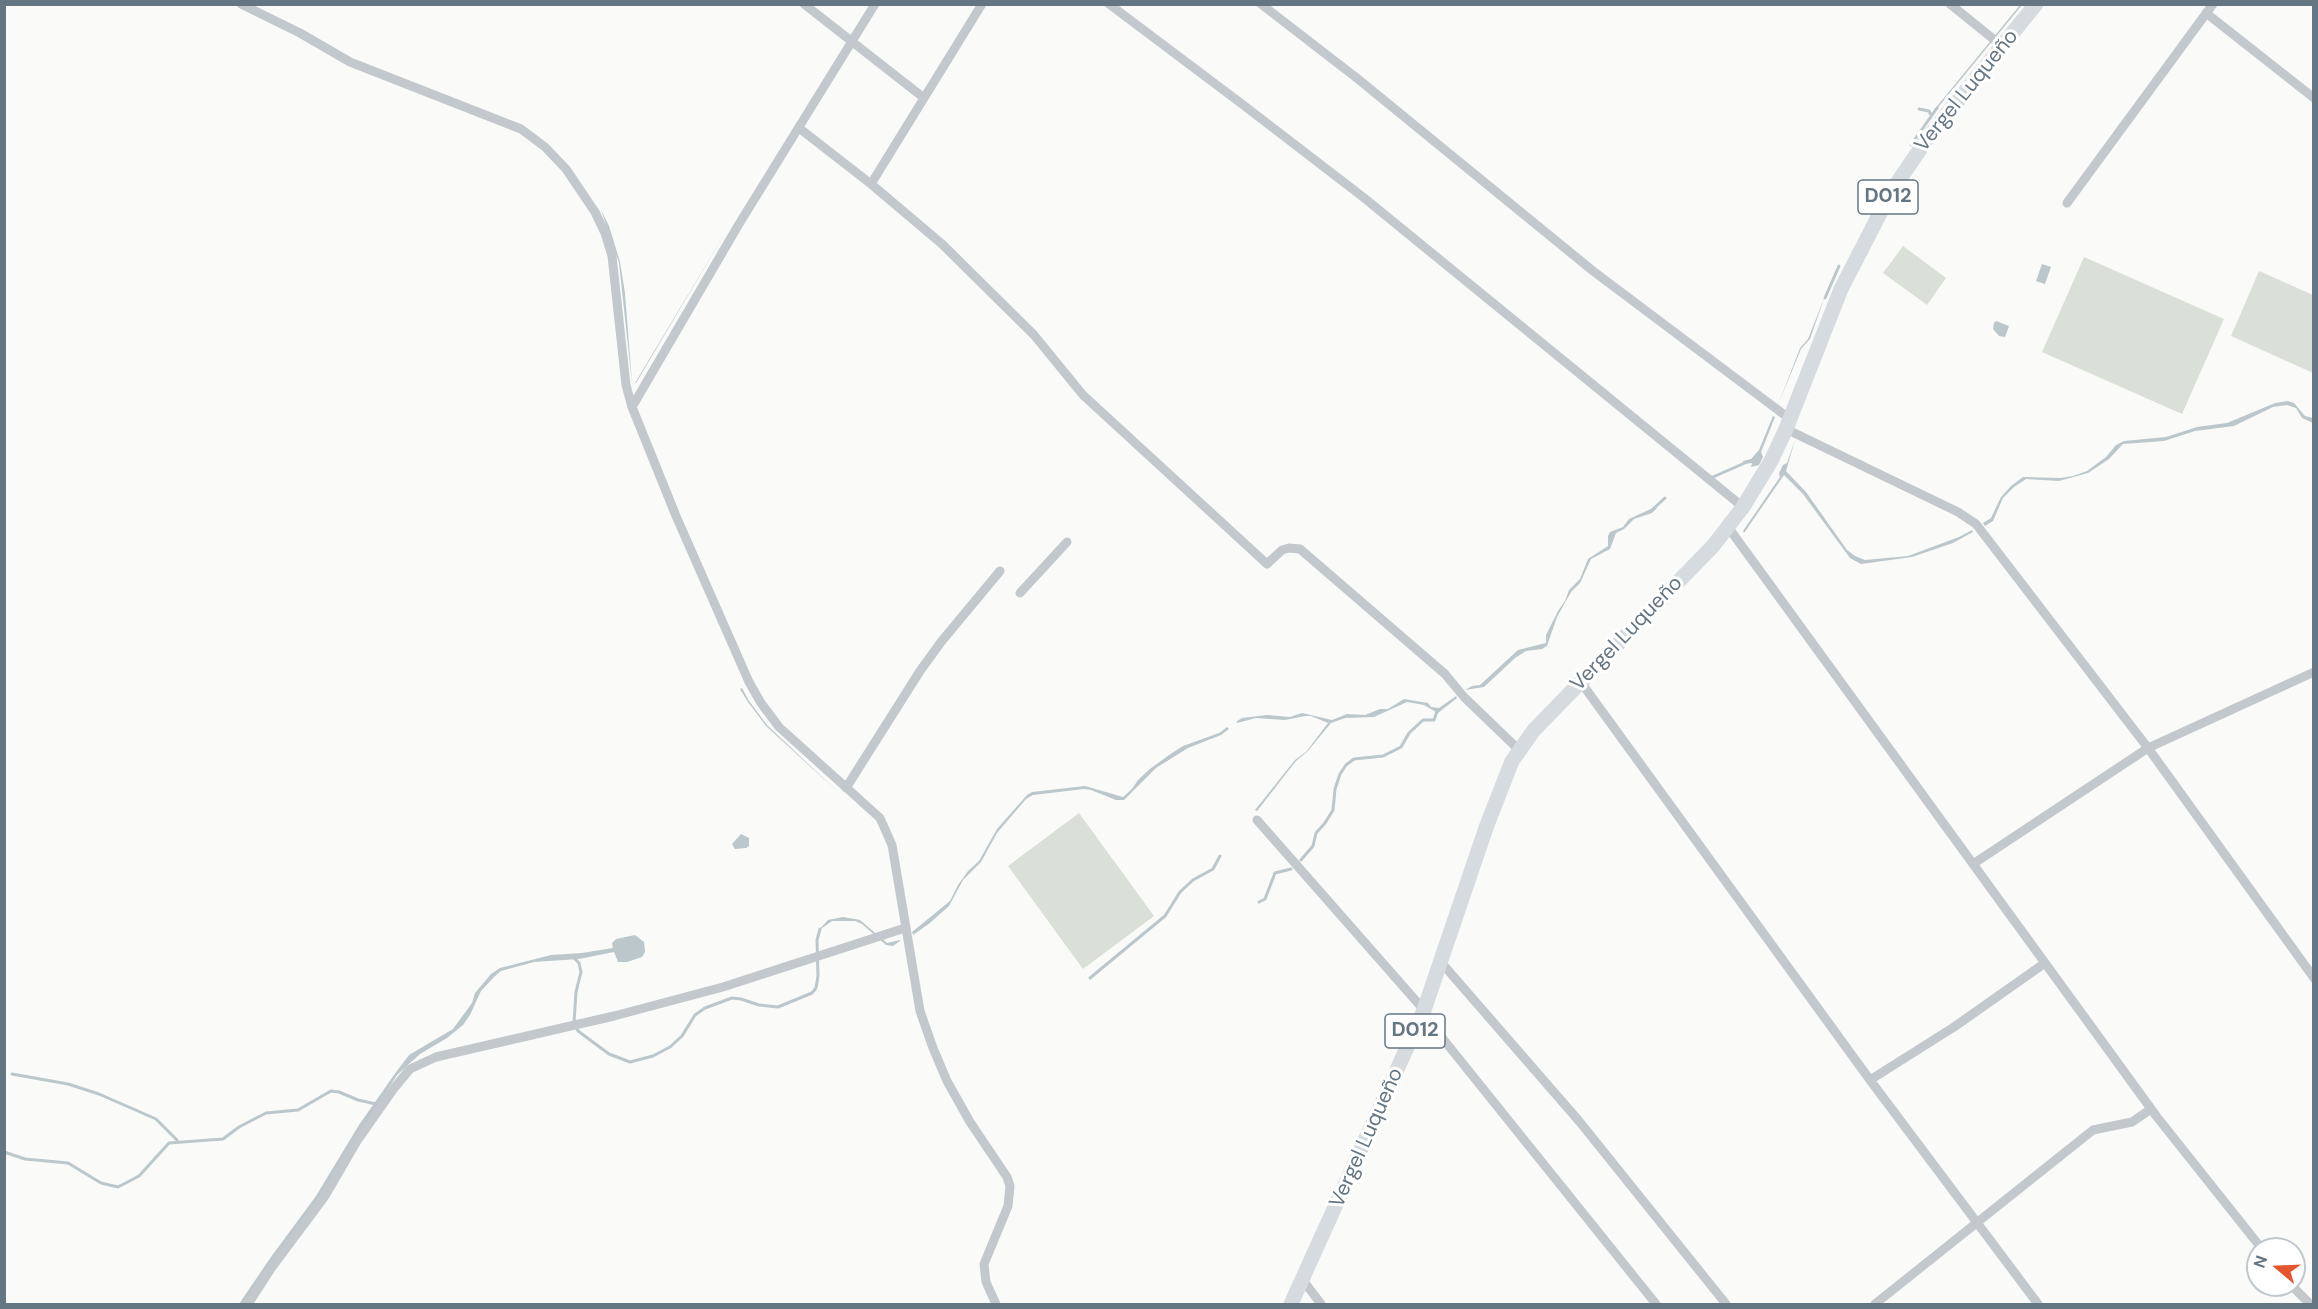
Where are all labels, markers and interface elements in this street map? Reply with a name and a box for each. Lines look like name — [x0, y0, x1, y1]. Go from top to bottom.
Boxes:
street label: Vergel Luqueño — [1910, 25, 2024, 157]
road number: D012 — [1858, 180, 1918, 214]
street label: Vergel Luqueño — [1566, 571, 1688, 697]
road number: D012 — [1385, 1014, 1445, 1048]
street label: Vergel Luqueño — [1325, 1064, 1409, 1212]
north arrow — [2246, 1237, 2306, 1297]
text: N — [2249, 1253, 2272, 1271]

